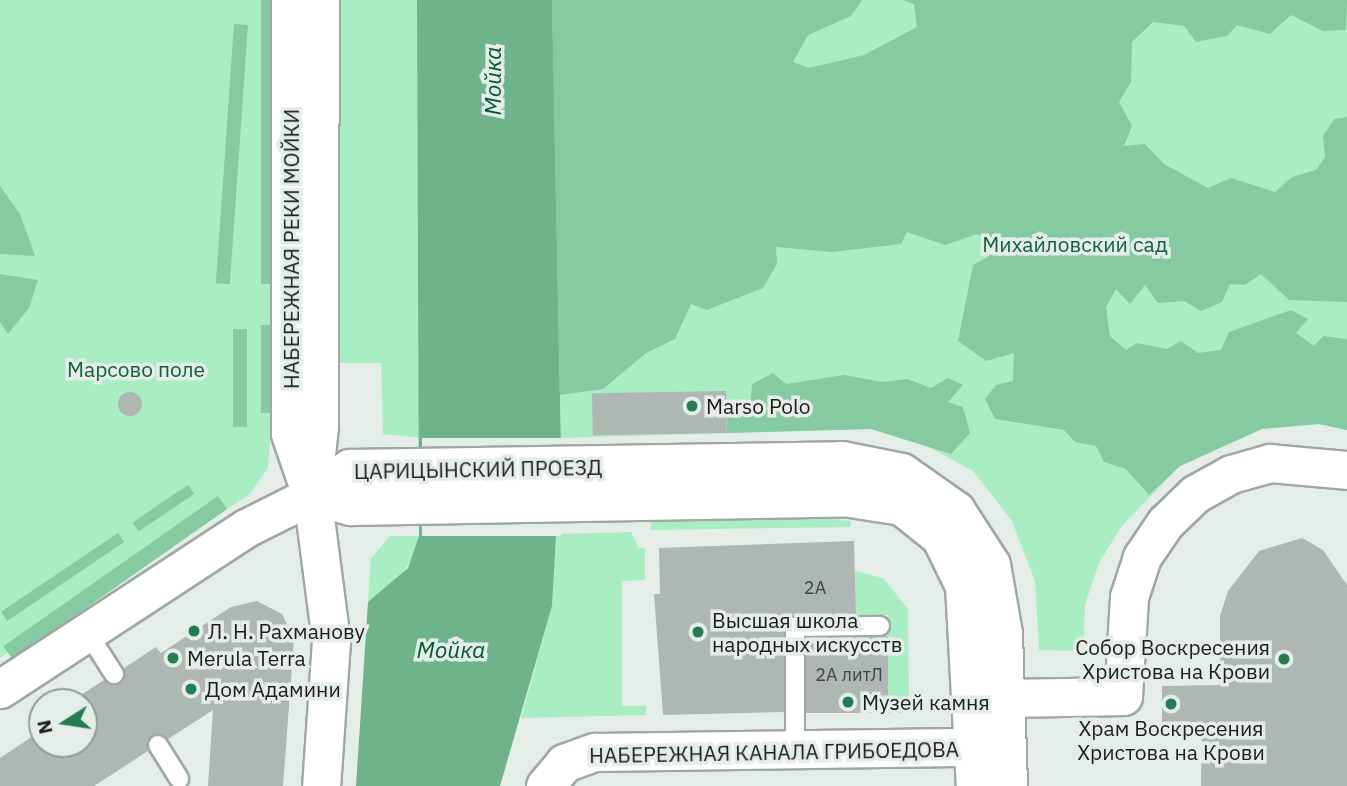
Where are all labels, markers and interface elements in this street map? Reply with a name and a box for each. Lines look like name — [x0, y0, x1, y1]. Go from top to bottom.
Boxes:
water label: Мойка — [478, 47, 506, 115]
street label: НАБЕРЕЖНАЯ РЕКИ МОЙКИ — [278, 109, 304, 389]
park label: Михайловский сад — [982, 231, 1168, 257]
park label: Марсово поле — [67, 356, 205, 382]
place label: Marso Polo — [706, 393, 810, 419]
marker: Marso Polo — [684, 398, 700, 414]
street label: ЦАРИЦЫНСКИЙ ПРОЕЗД — [354, 454, 602, 484]
house number: 2А — [804, 577, 826, 599]
place label: Высшая школа народных искусств — [712, 607, 902, 657]
place label: Л. Н. Рахманову — [208, 618, 365, 644]
marker: Л. Н. Рахманову — [186, 623, 202, 639]
marker: Высшая школа народных искусств — [690, 624, 706, 640]
place label: Собор Воскресения Христова на Крови — [1075, 634, 1270, 684]
water label: Мойка — [417, 635, 485, 663]
place label: Merula Terra — [187, 645, 306, 671]
marker: Merula Terra — [165, 650, 181, 666]
marker: Собор Воскресения Христова на Крови — [1276, 651, 1292, 667]
house number: 2А литЛ — [815, 664, 883, 686]
place label: Дом Адамини — [205, 676, 341, 702]
marker: Дом Адамини — [183, 681, 199, 697]
north arrow — [28, 688, 98, 758]
place label: Музей камня — [862, 689, 990, 715]
marker: Музей камня — [840, 694, 856, 710]
marker: Храм Воскресения Христова на Крови — [1163, 696, 1179, 712]
place label: Храм Воскресения Христова на Крови — [1077, 715, 1265, 765]
text: N — [31, 718, 58, 736]
street label: НАБЕРЕЖНАЯ КАНАЛА ГРИБОЕДОВА — [589, 736, 959, 768]

